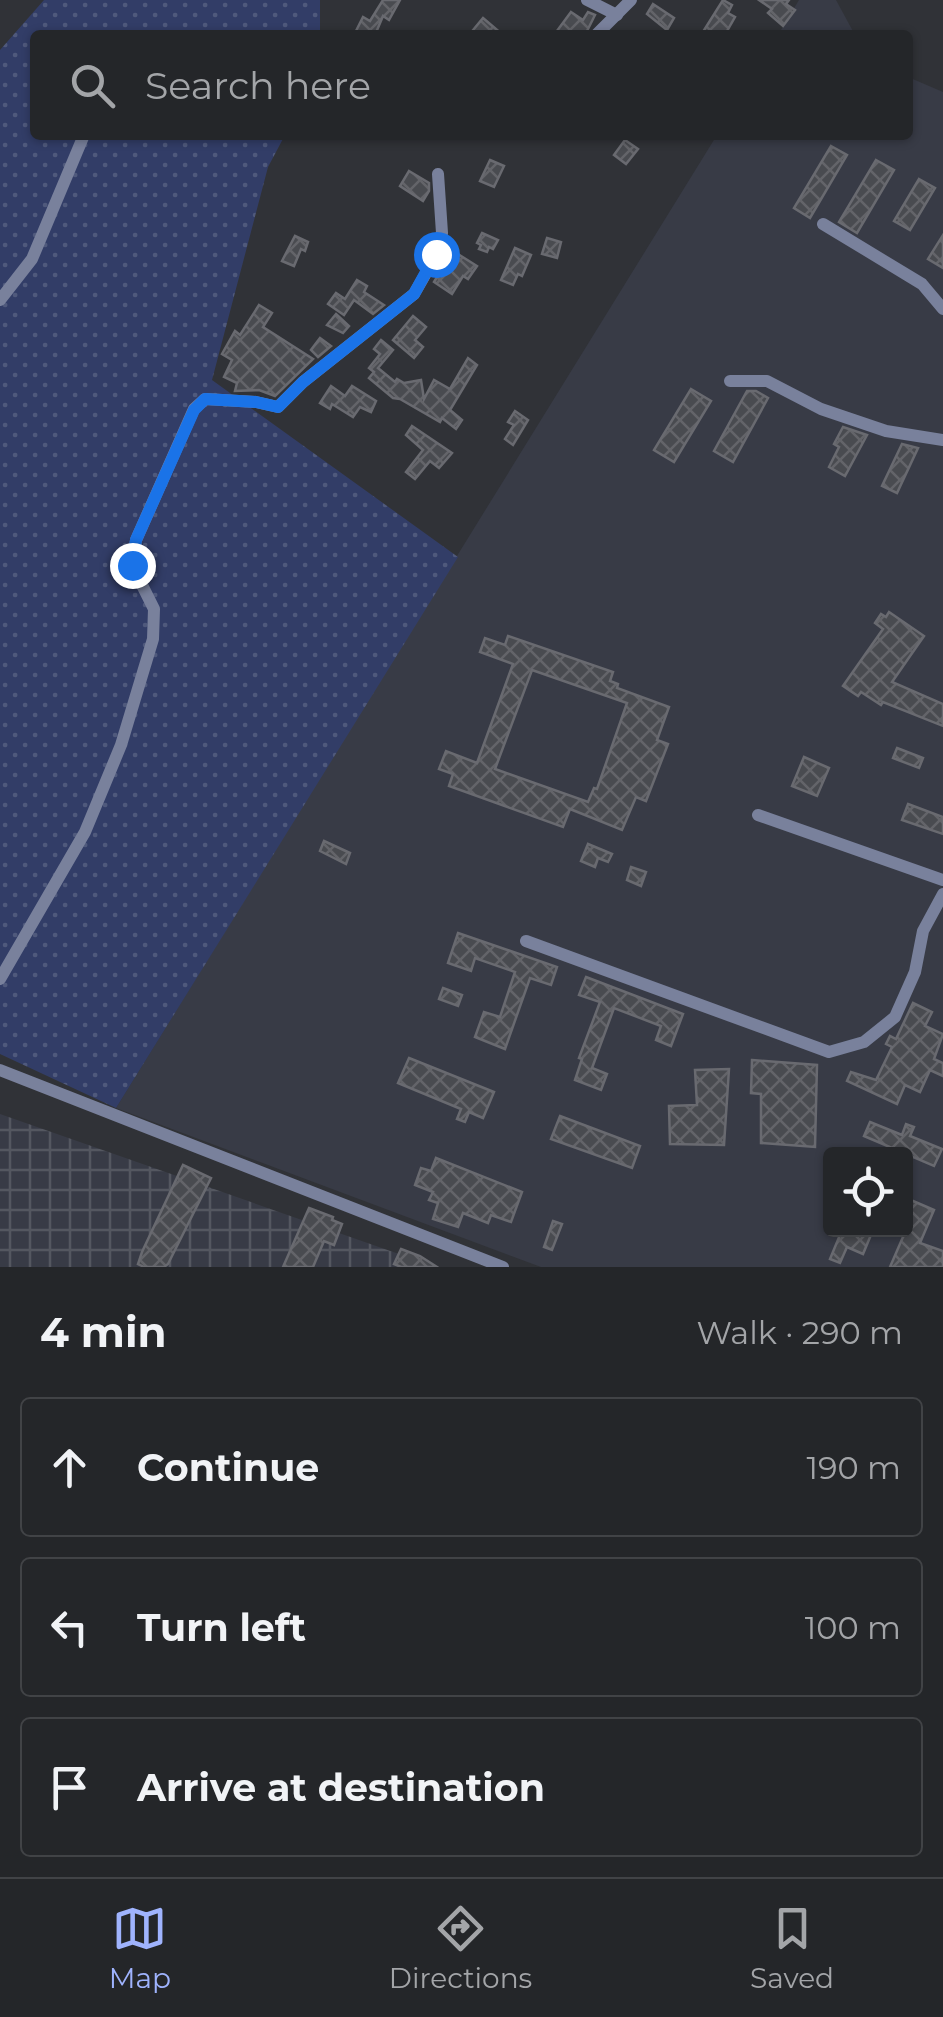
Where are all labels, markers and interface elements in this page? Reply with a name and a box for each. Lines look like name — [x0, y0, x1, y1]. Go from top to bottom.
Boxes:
search box — [30, 30, 913, 140]
icon: search — [65, 58, 120, 113]
text: Search here — [145, 62, 371, 109]
route start — [414, 232, 460, 278]
route end — [110, 543, 156, 589]
map controls — [823, 1147, 913, 1237]
button: locate — [823, 1147, 913, 1237]
text: 4 min — [40, 1306, 167, 1358]
text: Walk · 290 m — [697, 1313, 903, 1352]
icon: ahead — [42, 1440, 97, 1495]
text: Continue — [137, 1444, 319, 1491]
text: 190 m — [806, 1448, 901, 1487]
icon: left — [42, 1600, 97, 1655]
text: Turn left — [137, 1604, 306, 1651]
text: 100 m — [805, 1608, 901, 1647]
icon: arrive — [42, 1760, 97, 1815]
text: Arrive at destination — [137, 1764, 545, 1811]
tab: Map — [109, 1901, 171, 1995]
tab: Directions — [389, 1901, 532, 1995]
tab: Saved — [750, 1901, 834, 1995]

